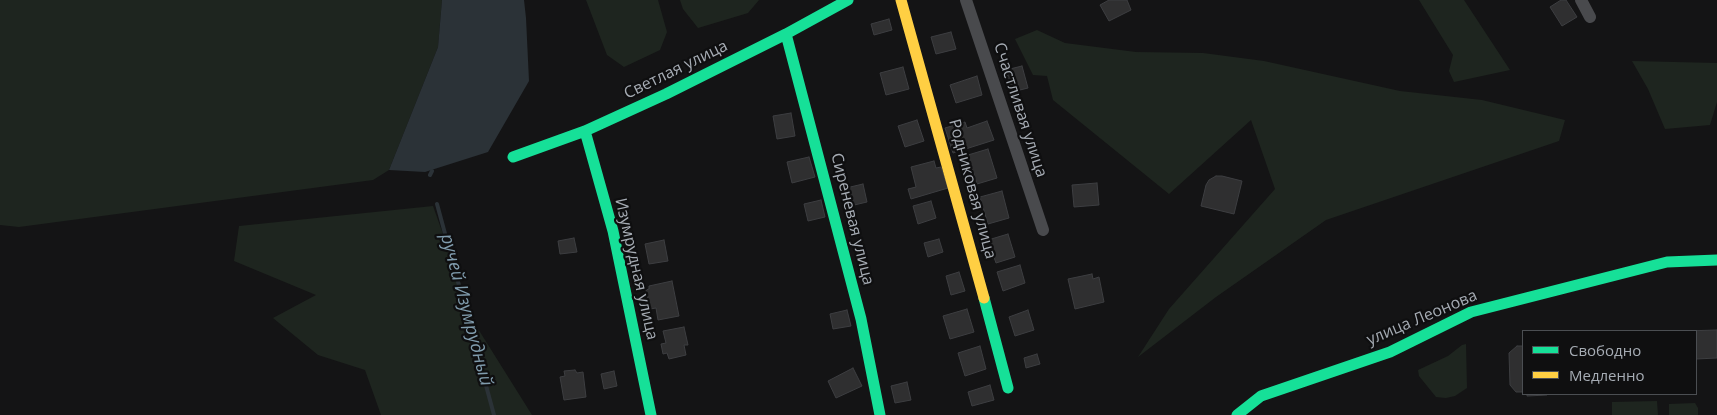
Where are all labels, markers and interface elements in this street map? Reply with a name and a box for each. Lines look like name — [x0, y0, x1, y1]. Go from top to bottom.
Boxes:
street label: Светлая улица — [621, 37, 731, 103]
street label: Счастливая улица — [989, 40, 1051, 180]
street label: Родниковая улица — [944, 117, 1000, 261]
street label: Сиреневая улица — [826, 151, 878, 287]
street label: Изумрудная улица — [610, 196, 662, 342]
water label: ручей Изумрудный — [435, 231, 497, 389]
street label: улица Леонова — [1364, 286, 1480, 350]
legend — [1522, 330, 1697, 395]
text: Свободно — [1569, 340, 1641, 360]
text: Медленно — [1569, 365, 1645, 385]

